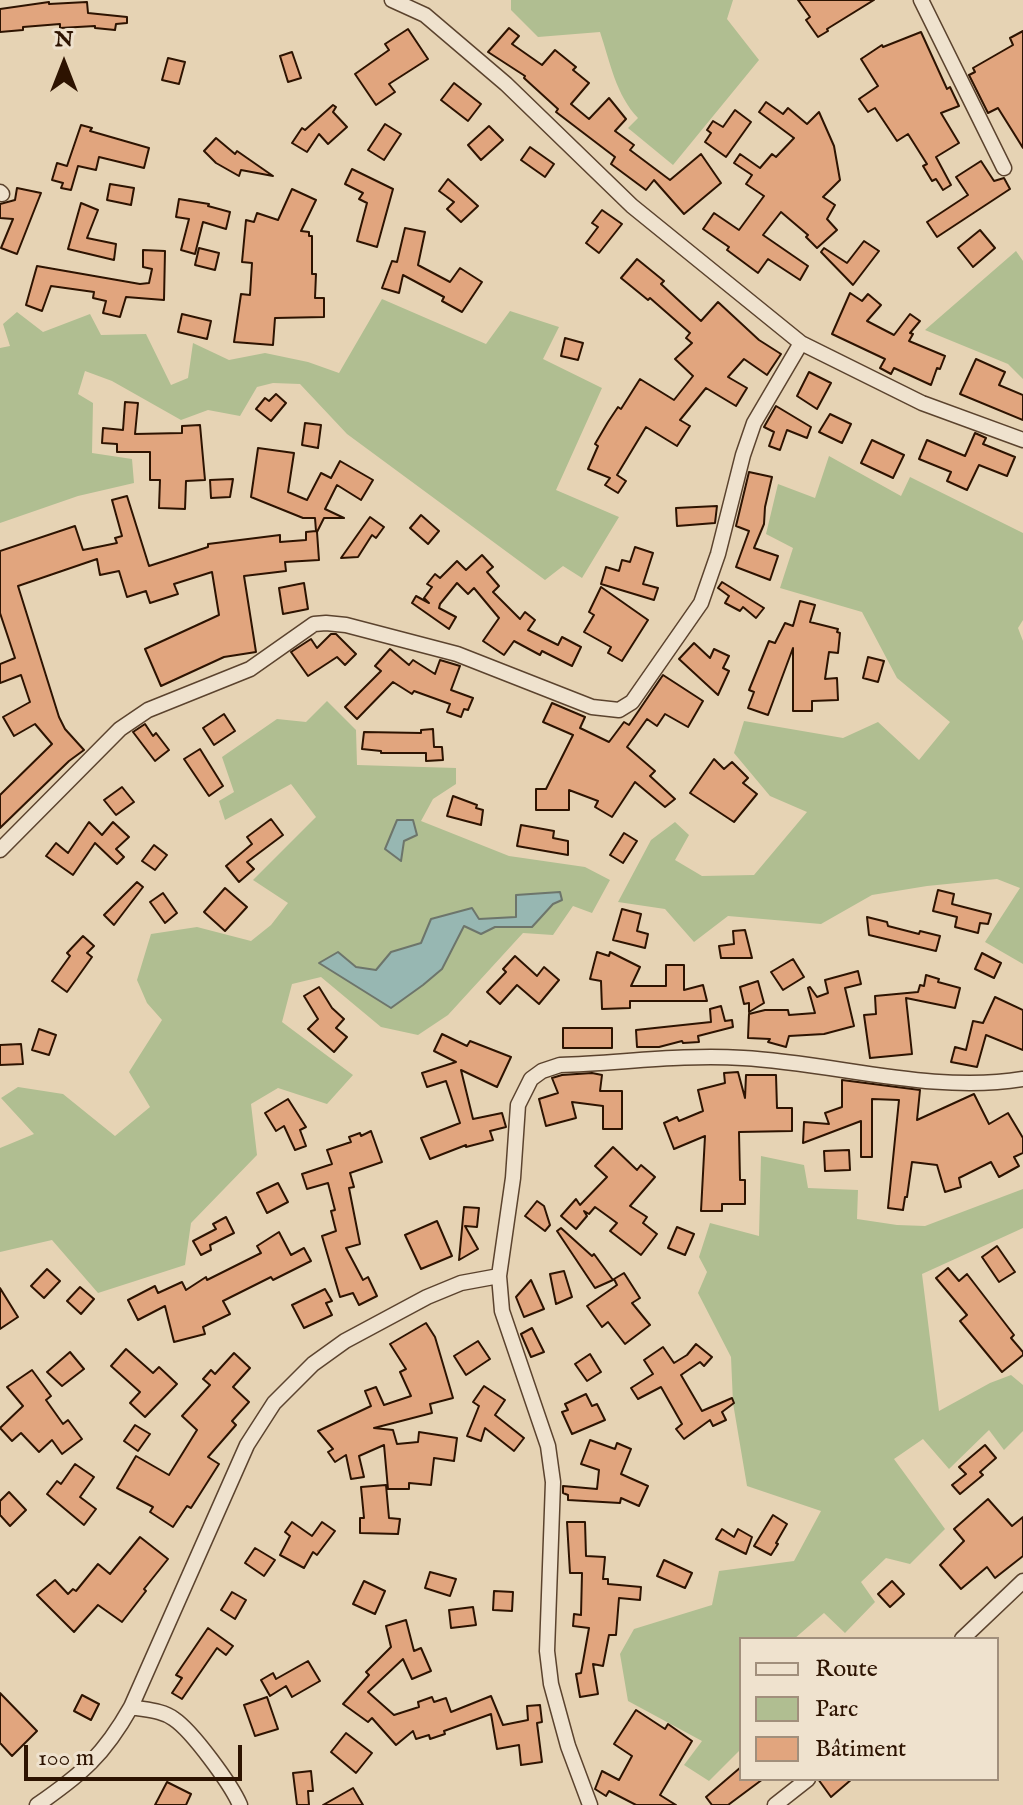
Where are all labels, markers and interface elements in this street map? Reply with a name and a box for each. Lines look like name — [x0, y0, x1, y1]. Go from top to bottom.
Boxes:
north arrow — [24, 24, 104, 104]
text: N — [54, 26, 74, 54]
legend — [739, 1637, 999, 1781]
text: Route — [815, 1654, 878, 1685]
text: Parc — [815, 1694, 858, 1725]
scale bar — [28, 1729, 246, 1779]
text: Bâtiment — [815, 1734, 906, 1765]
text: 100 m — [38, 1743, 94, 1774]

